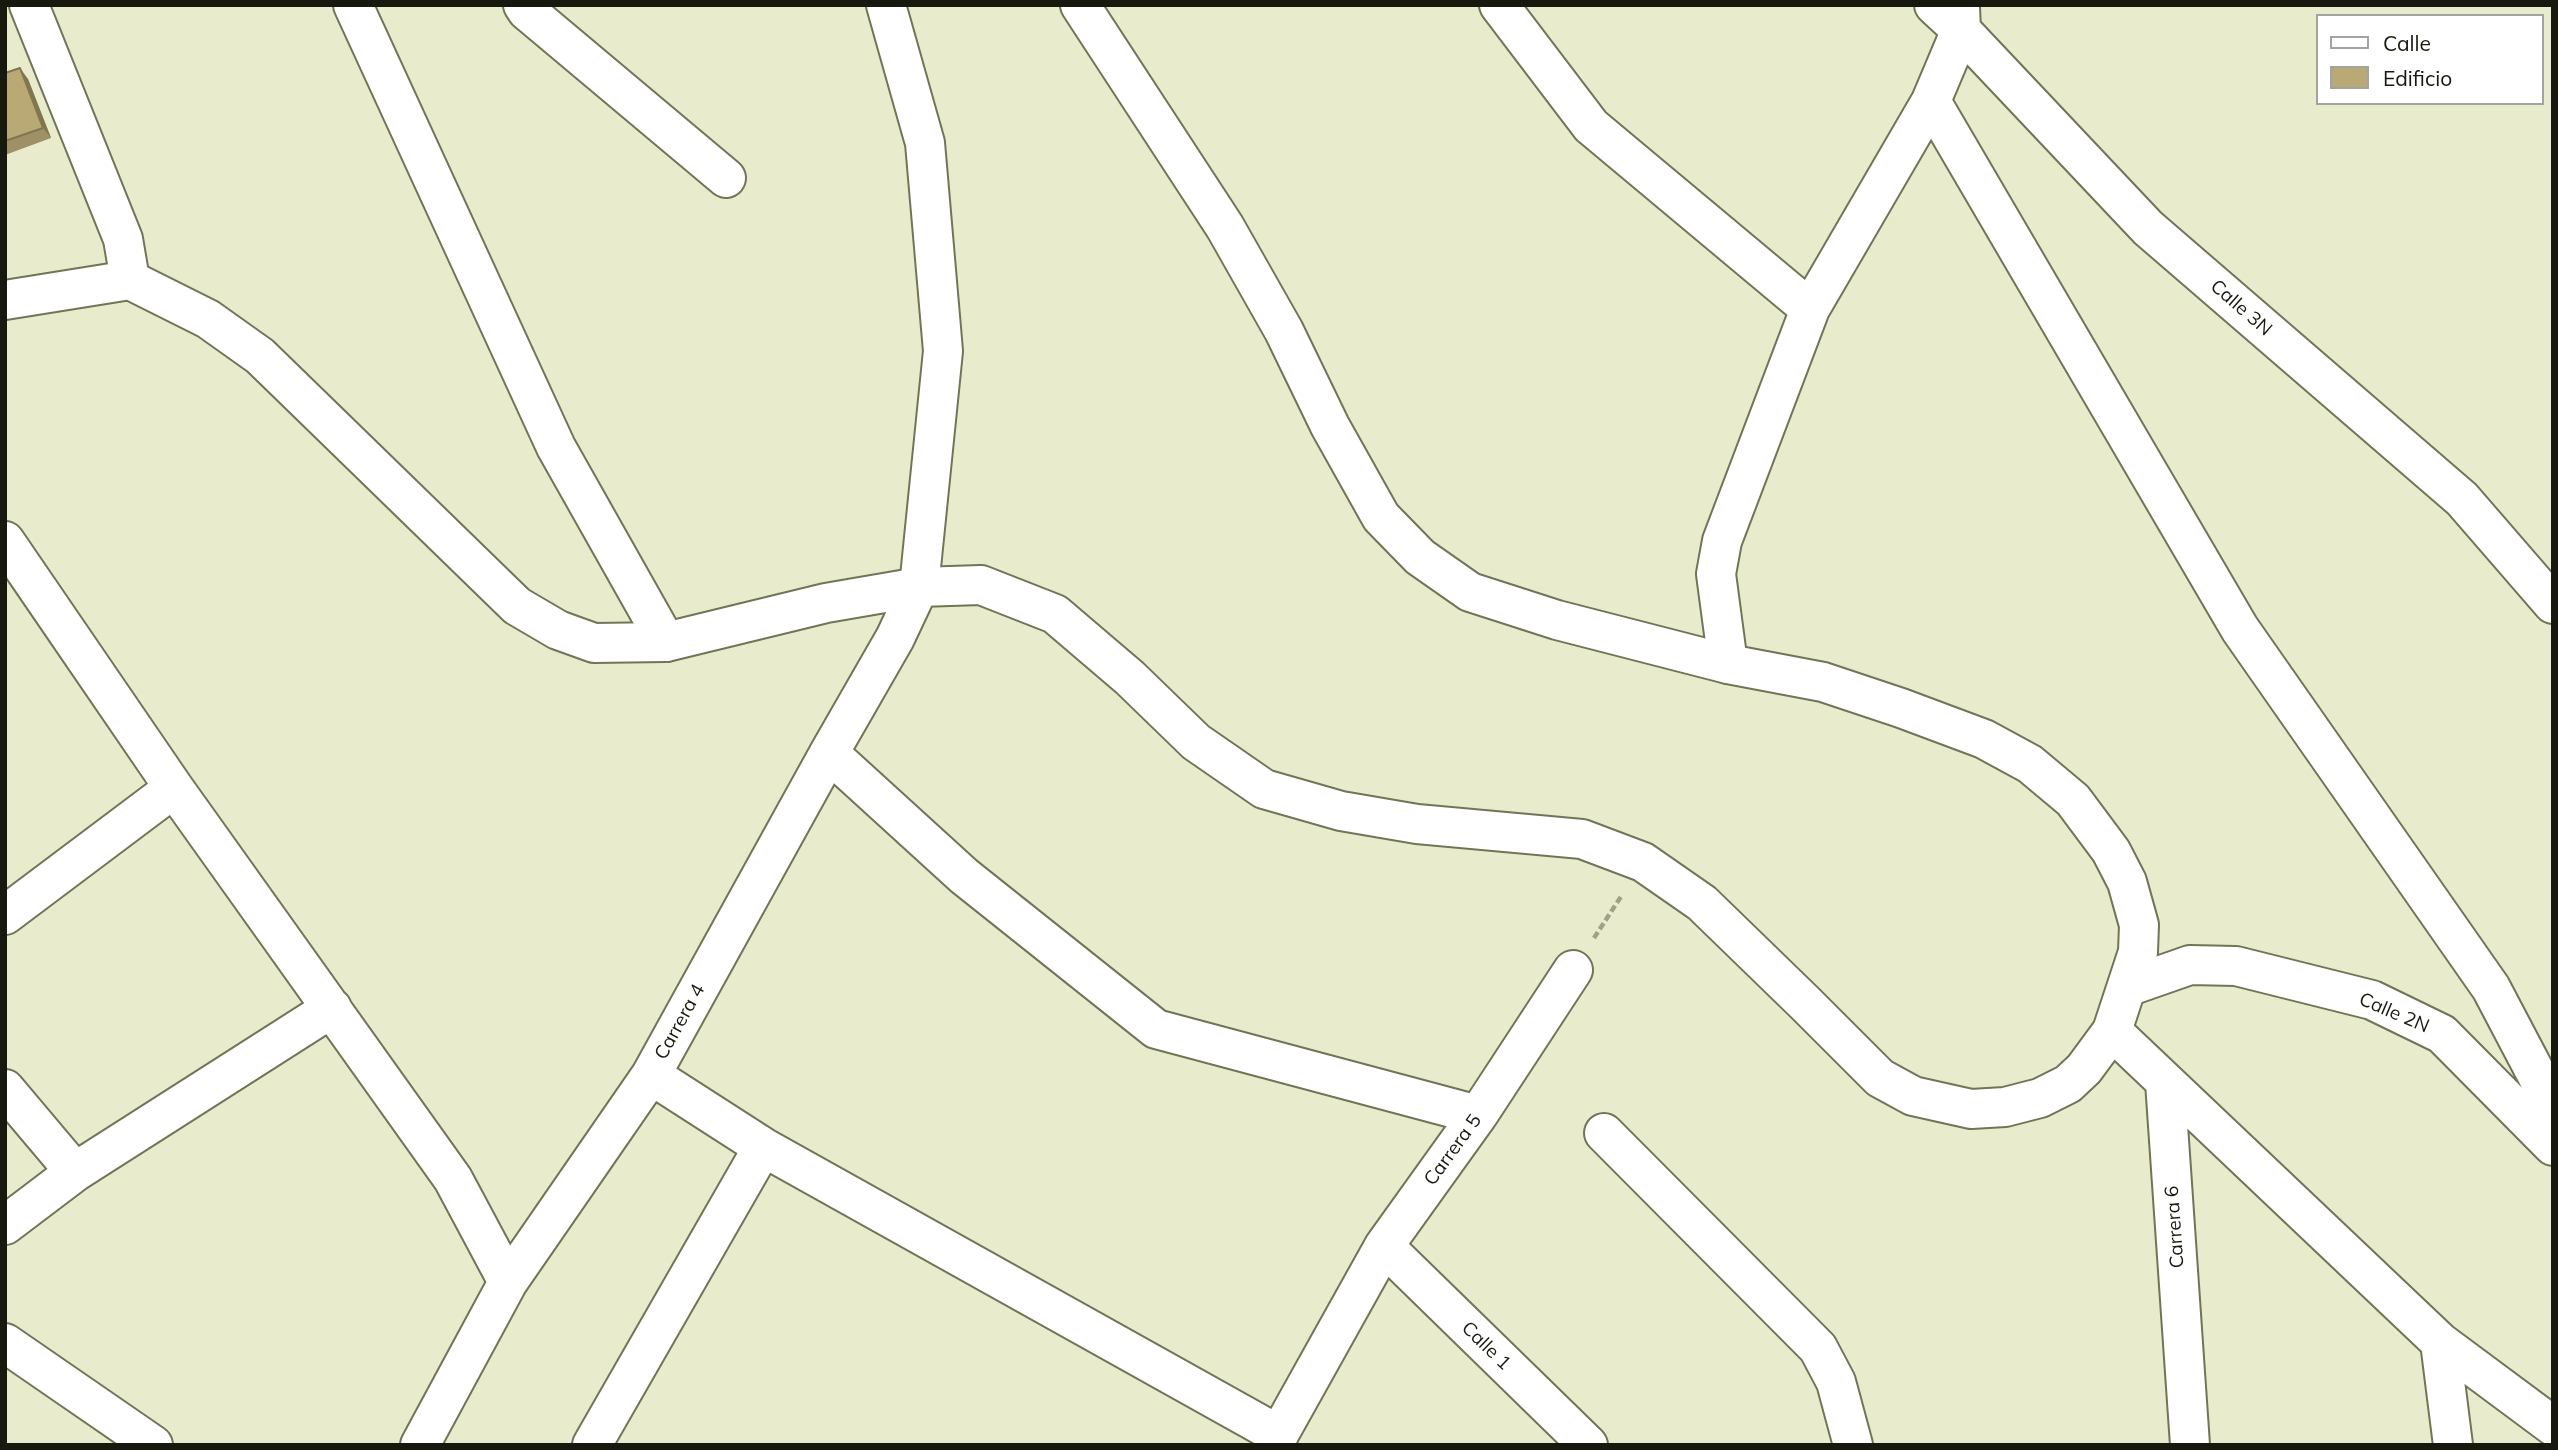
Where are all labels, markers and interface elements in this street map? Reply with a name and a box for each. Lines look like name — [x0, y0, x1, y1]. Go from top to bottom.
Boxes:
legend — [2316, 14, 2544, 105]
text: Calle — [2383, 30, 2431, 56]
text: Edificio — [2383, 65, 2452, 91]
street label: Calle 3N — [2206, 275, 2276, 341]
street label: Carrera 4 — [650, 980, 710, 1064]
street label: Calle 2N — [2355, 988, 2433, 1038]
street label: Carrera 5 — [1419, 1110, 1487, 1190]
street label: Carrera 6 — [2161, 1185, 2189, 1269]
street label: Calle 1 — [1457, 1317, 1515, 1375]

